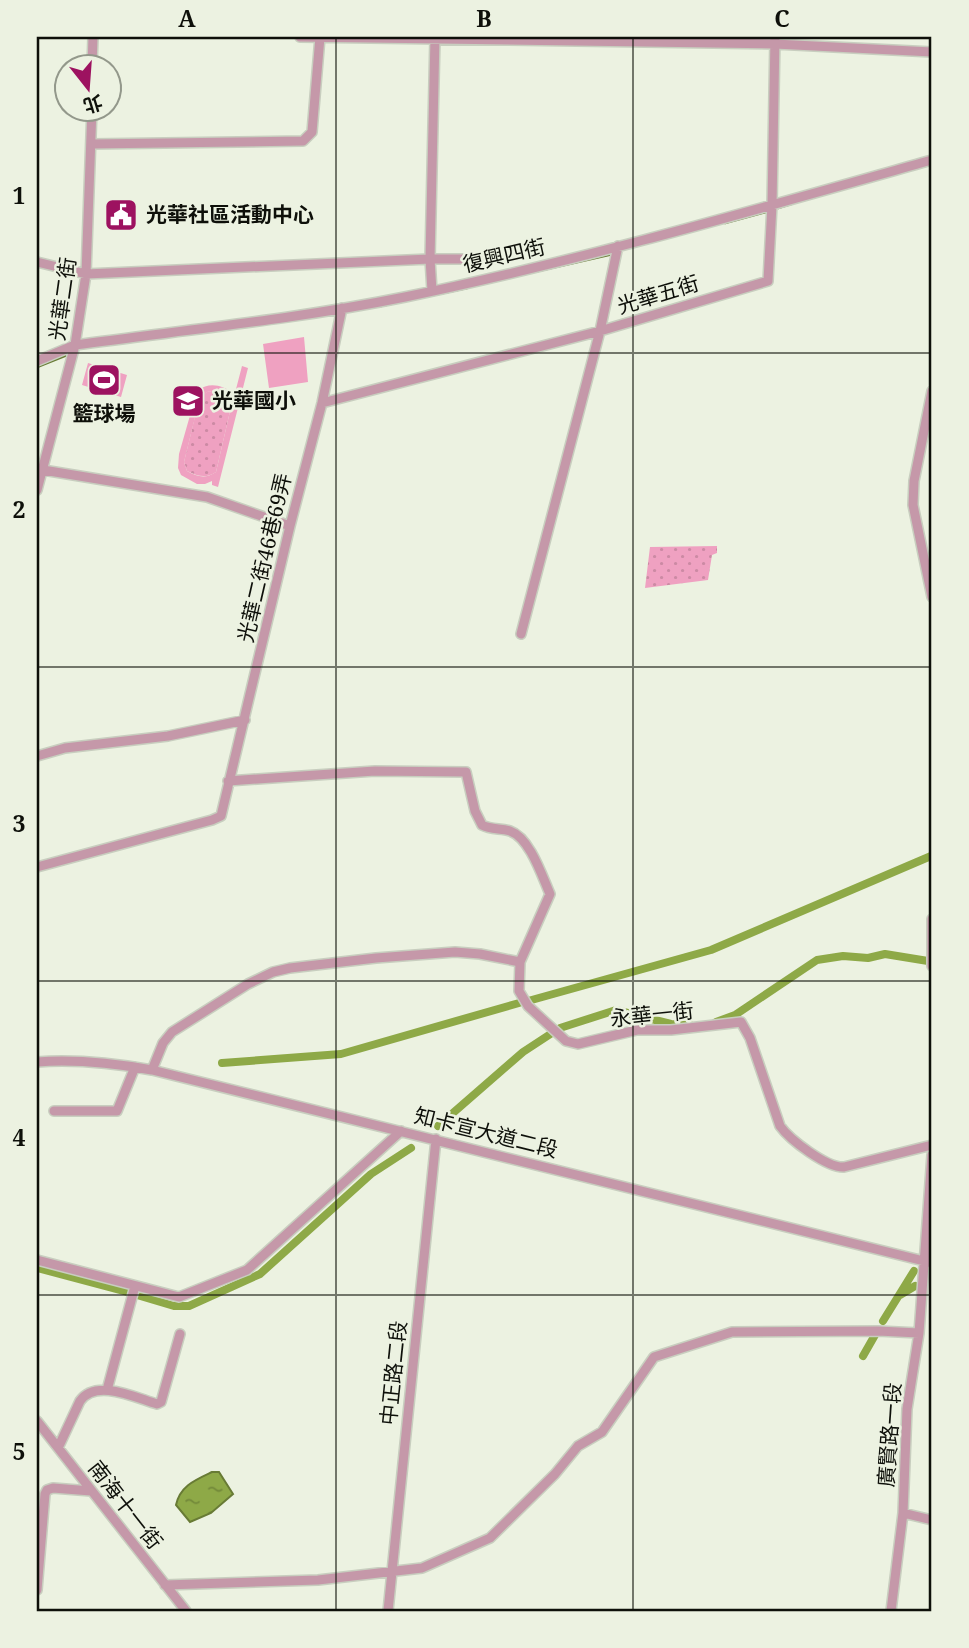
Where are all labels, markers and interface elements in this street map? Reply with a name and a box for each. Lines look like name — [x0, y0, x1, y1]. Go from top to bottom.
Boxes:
text: A — [178, 2, 196, 34]
text: B — [476, 2, 492, 34]
text: C — [774, 2, 790, 34]
north arrow — [52, 52, 122, 122]
text: 北 — [80, 89, 106, 119]
text: 1 — [13, 179, 26, 211]
public building icon: 光華社區活動中心 — [102, 196, 140, 234]
place label: 光華社區活動中心 — [146, 200, 314, 228]
street label: 復興四街 — [460, 232, 548, 278]
street label: 光華二街 — [42, 255, 82, 342]
street label: 光華五街 — [613, 268, 702, 320]
sports icon: 籃球場 — [85, 361, 123, 399]
school or university icon: 光華國小 — [169, 382, 207, 420]
place label: 光華國小 — [212, 386, 296, 414]
place label: 籃球場 — [73, 399, 136, 427]
street label: 光華二街46巷69弄 — [231, 470, 297, 645]
text: 2 — [13, 493, 26, 525]
text: 3 — [13, 807, 26, 839]
street label: 永華一街 — [609, 996, 695, 1032]
street label: 知卡宣大道二段 — [412, 1101, 561, 1163]
text: 4 — [13, 1121, 26, 1153]
street label: 中正路二段 — [374, 1319, 412, 1427]
street label: 廣賢路一段 — [871, 1382, 907, 1488]
text: 5 — [13, 1435, 26, 1467]
street label: 南海十一街 — [82, 1454, 169, 1554]

